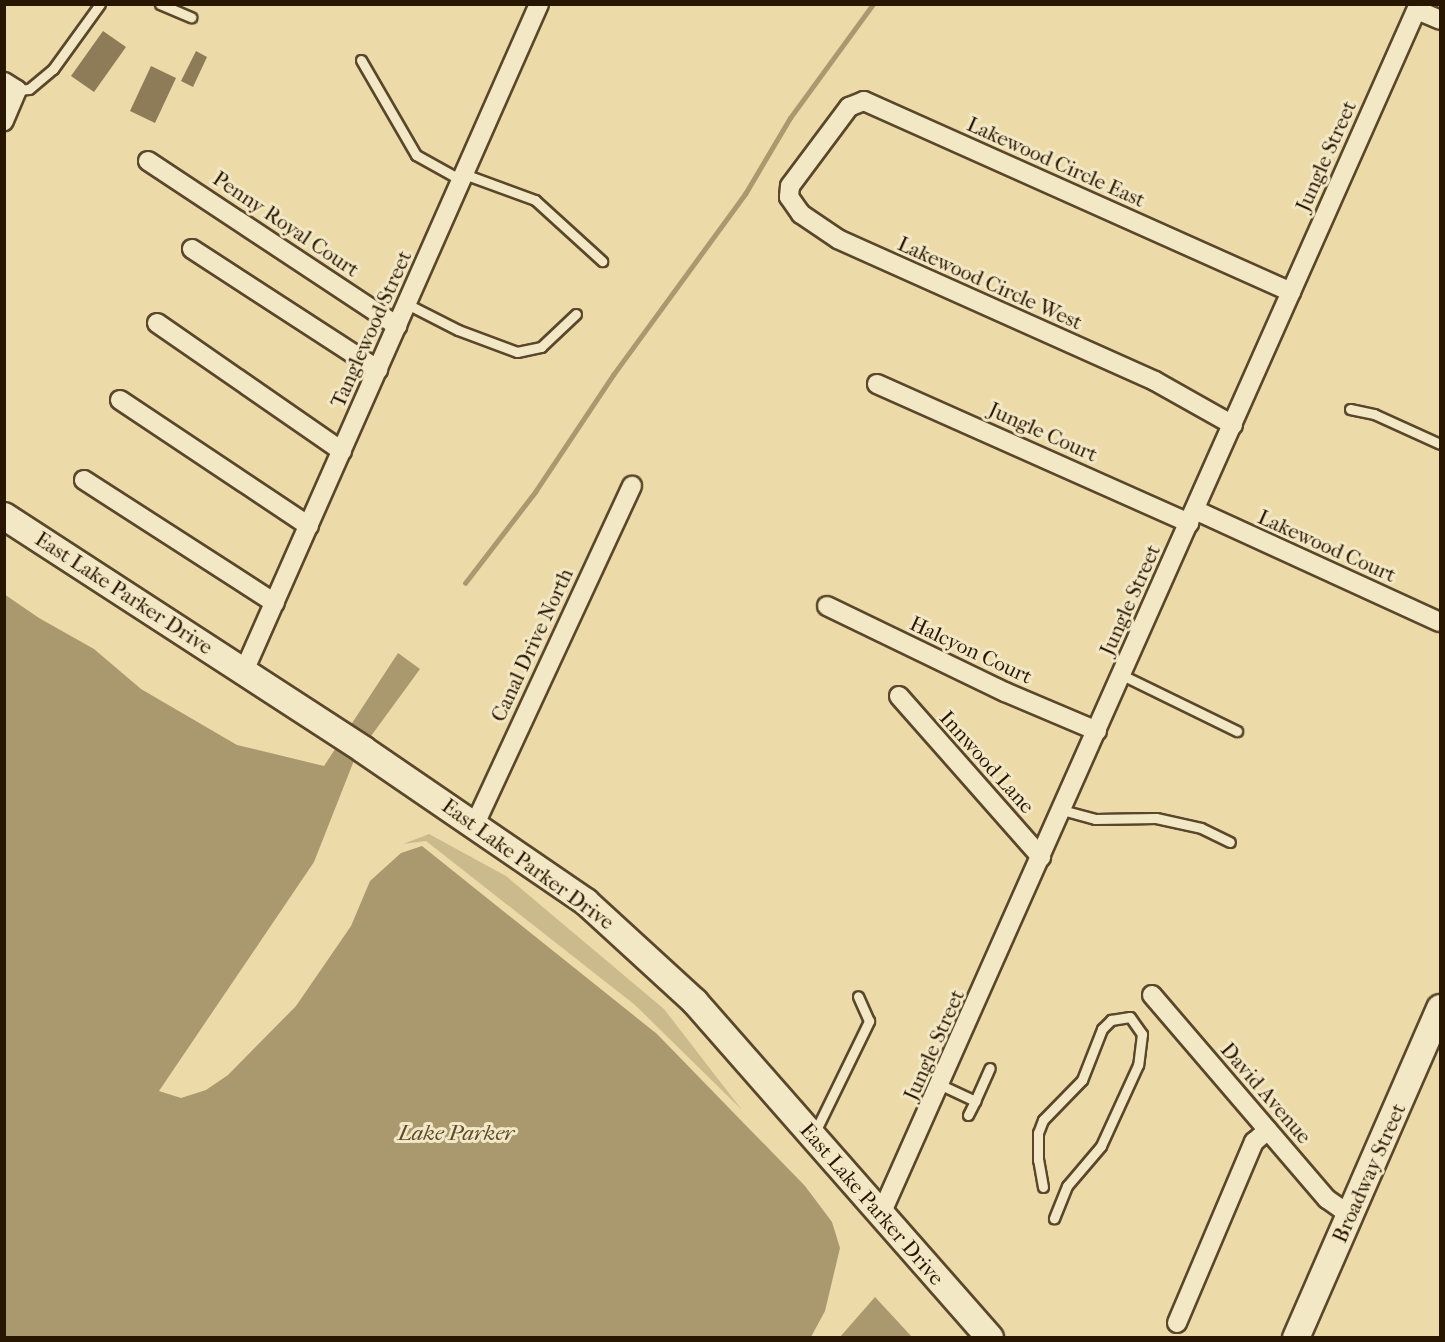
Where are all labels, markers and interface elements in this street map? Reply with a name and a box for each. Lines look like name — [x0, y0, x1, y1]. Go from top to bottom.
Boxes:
street label: Jungle Street — [1290, 97, 1362, 215]
street label: Lakewood Circle East — [963, 111, 1149, 213]
street label: Penny Royal Court — [208, 166, 364, 282]
street label: Lakewood Circle West — [894, 231, 1086, 335]
street label: Tanglewood Street — [325, 247, 417, 411]
street label: Jungle Court — [985, 397, 1101, 467]
street label: Lakewood Court — [1254, 504, 1400, 588]
street label: East Lake Parker Drive — [30, 526, 218, 660]
street label: Jungle Street — [1094, 541, 1166, 659]
street label: Canal Drive North — [485, 564, 579, 726]
street label: Halcyon Court — [906, 611, 1036, 689]
street label: Innwood Lane — [934, 705, 1040, 819]
street label: East Lake Parker Drive — [437, 793, 619, 935]
street label: Jungle Street — [898, 986, 970, 1104]
street label: David Avenue — [1215, 1037, 1317, 1149]
street label: Broadway Street — [1327, 1099, 1411, 1247]
street label: East Lake Parker Drive — [795, 1118, 949, 1290]
water label: Lake Parker — [398, 1121, 514, 1147]

